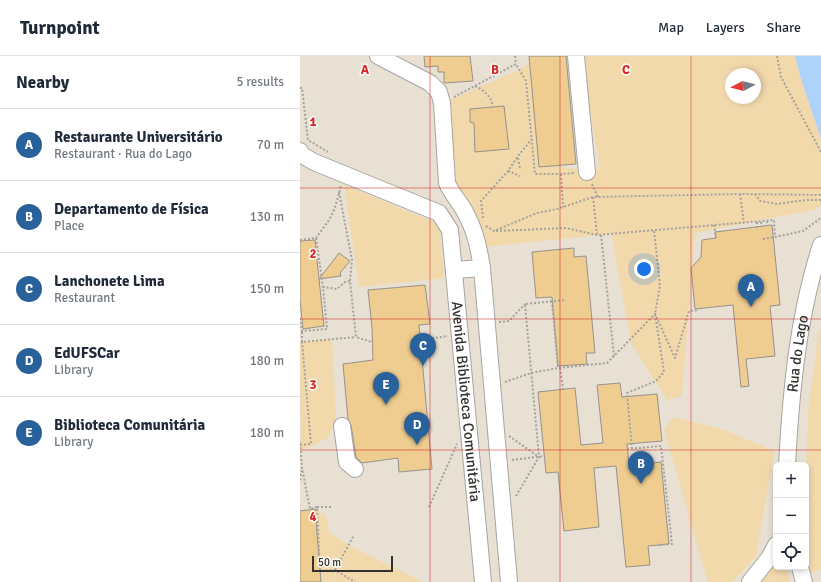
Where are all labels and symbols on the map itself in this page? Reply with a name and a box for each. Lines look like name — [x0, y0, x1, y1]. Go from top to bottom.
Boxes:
text: A — [361, 62, 370, 78]
text: B — [491, 62, 499, 78]
text: C — [622, 62, 630, 78]
north arrow — [725, 68, 761, 104]
text: 1 — [309, 114, 317, 130]
text: 2 — [309, 246, 317, 262]
your location — [634, 259, 654, 279]
pin: A — [738, 274, 764, 307]
street label: Avenida Biblioteca Comunitária — [448, 300, 484, 503]
street label: Rua do Lago — [783, 313, 812, 393]
pin: C — [410, 333, 436, 366]
pin: E — [373, 372, 399, 405]
text: 3 — [309, 377, 317, 393]
pin: D — [404, 412, 430, 445]
pin: B — [628, 451, 654, 484]
text: 4 — [309, 509, 317, 525]
scale bar — [312, 554, 393, 573]

